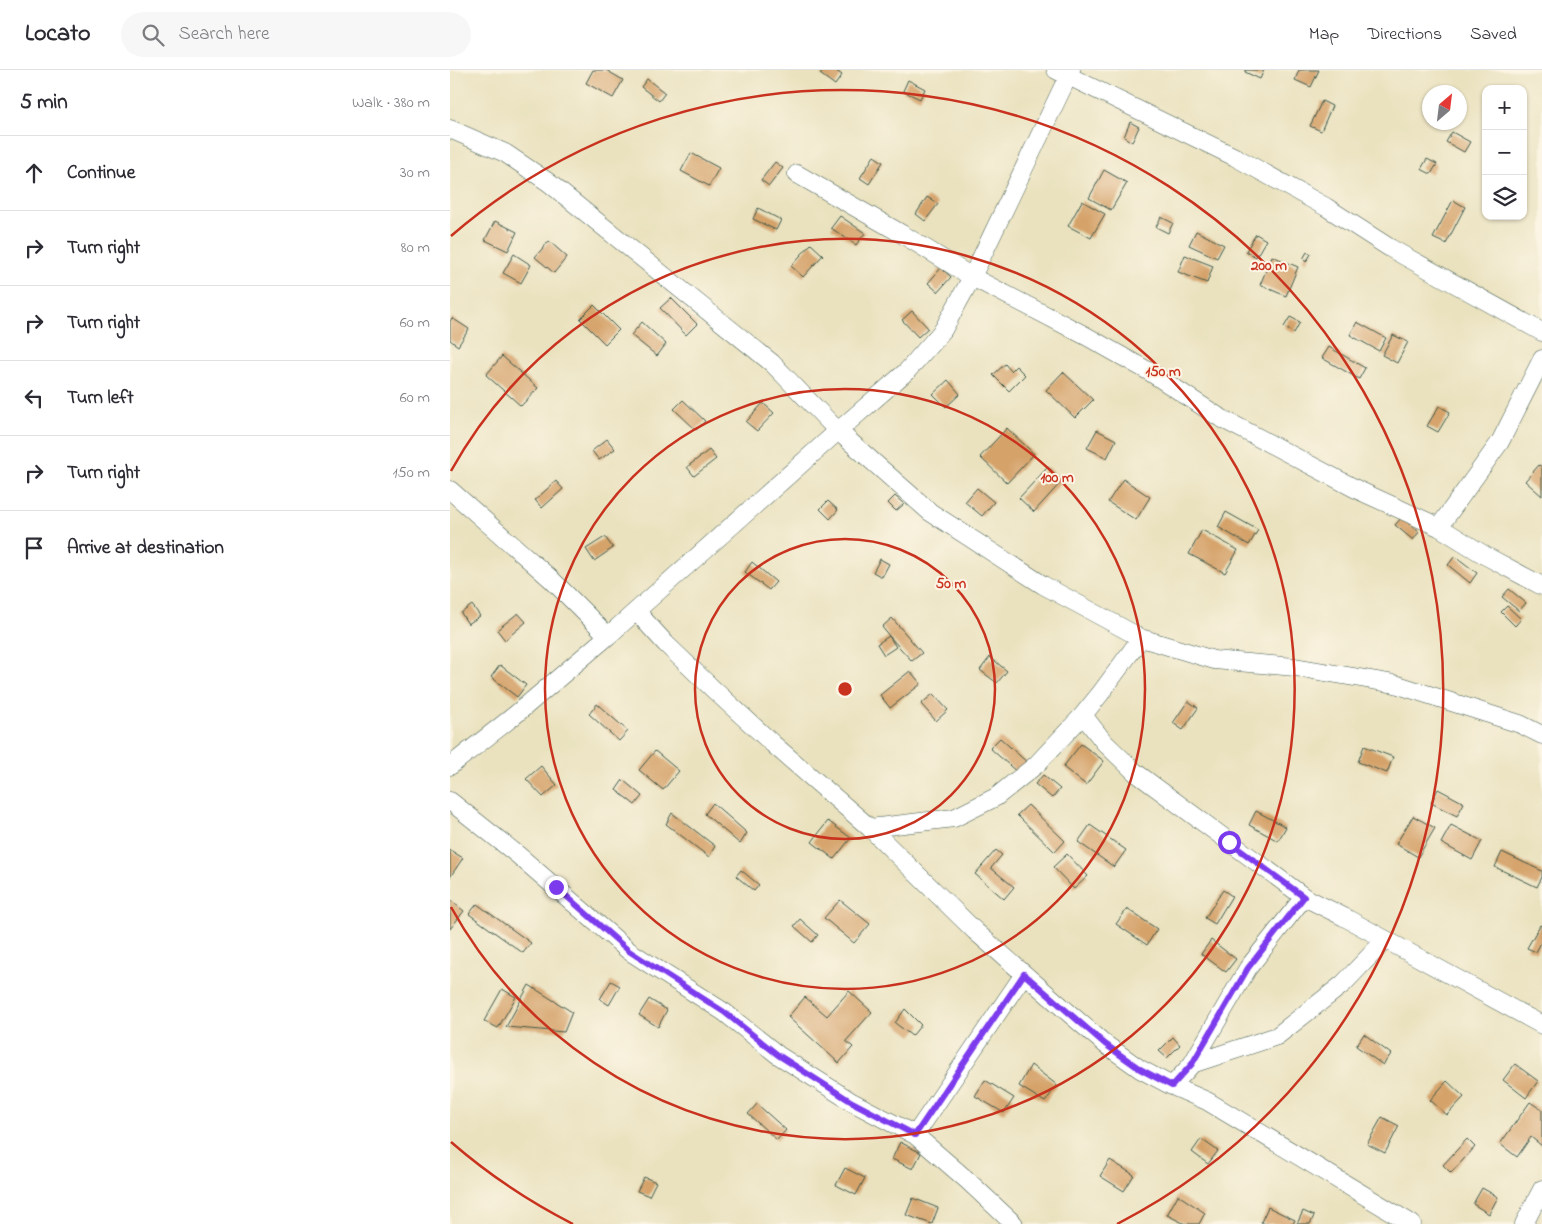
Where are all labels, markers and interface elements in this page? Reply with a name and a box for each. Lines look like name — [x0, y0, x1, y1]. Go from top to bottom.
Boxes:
search box — [121, 12, 471, 57]
text: Locato — [25, 17, 91, 52]
icon: search — [139, 21, 167, 49]
text: Search here — [179, 21, 270, 48]
text: Map — [1309, 22, 1339, 48]
text: Directions — [1367, 22, 1442, 48]
text: Saved — [1470, 22, 1517, 48]
north arrow — [1422, 85, 1467, 130]
map controls — [1482, 85, 1527, 220]
button: + — [1482, 85, 1527, 130]
text: 5 min — [20, 88, 68, 118]
text: Walk · 380 m — [352, 91, 430, 115]
button: − — [1482, 130, 1527, 175]
icon: ahead — [20, 159, 48, 187]
text: Continue — [67, 160, 135, 187]
text: 30 m — [400, 161, 430, 185]
button: layers — [1482, 175, 1527, 220]
icon: right — [20, 234, 48, 262]
text: Turn right — [67, 235, 140, 262]
text: 80 m — [401, 236, 430, 260]
text: 200 m — [1250, 255, 1287, 277]
icon: right — [20, 309, 48, 337]
text: Turn right — [67, 310, 140, 337]
text: 60 m — [400, 311, 430, 335]
text: 150 m — [1145, 361, 1181, 383]
icon: left — [20, 384, 48, 412]
text: Turn left — [67, 385, 134, 412]
text: 60 m — [400, 386, 430, 410]
icon: right — [20, 459, 48, 487]
text: Turn right — [67, 460, 140, 487]
text: 150 m — [392, 461, 430, 485]
text: 100 m — [1040, 467, 1074, 489]
icon: arrive — [20, 534, 48, 562]
text: Arrive at destination — [67, 535, 224, 562]
text: 50 m — [936, 573, 967, 595]
centre of rings — [836, 680, 854, 698]
route start — [1218, 831, 1241, 854]
route end — [545, 876, 568, 899]

